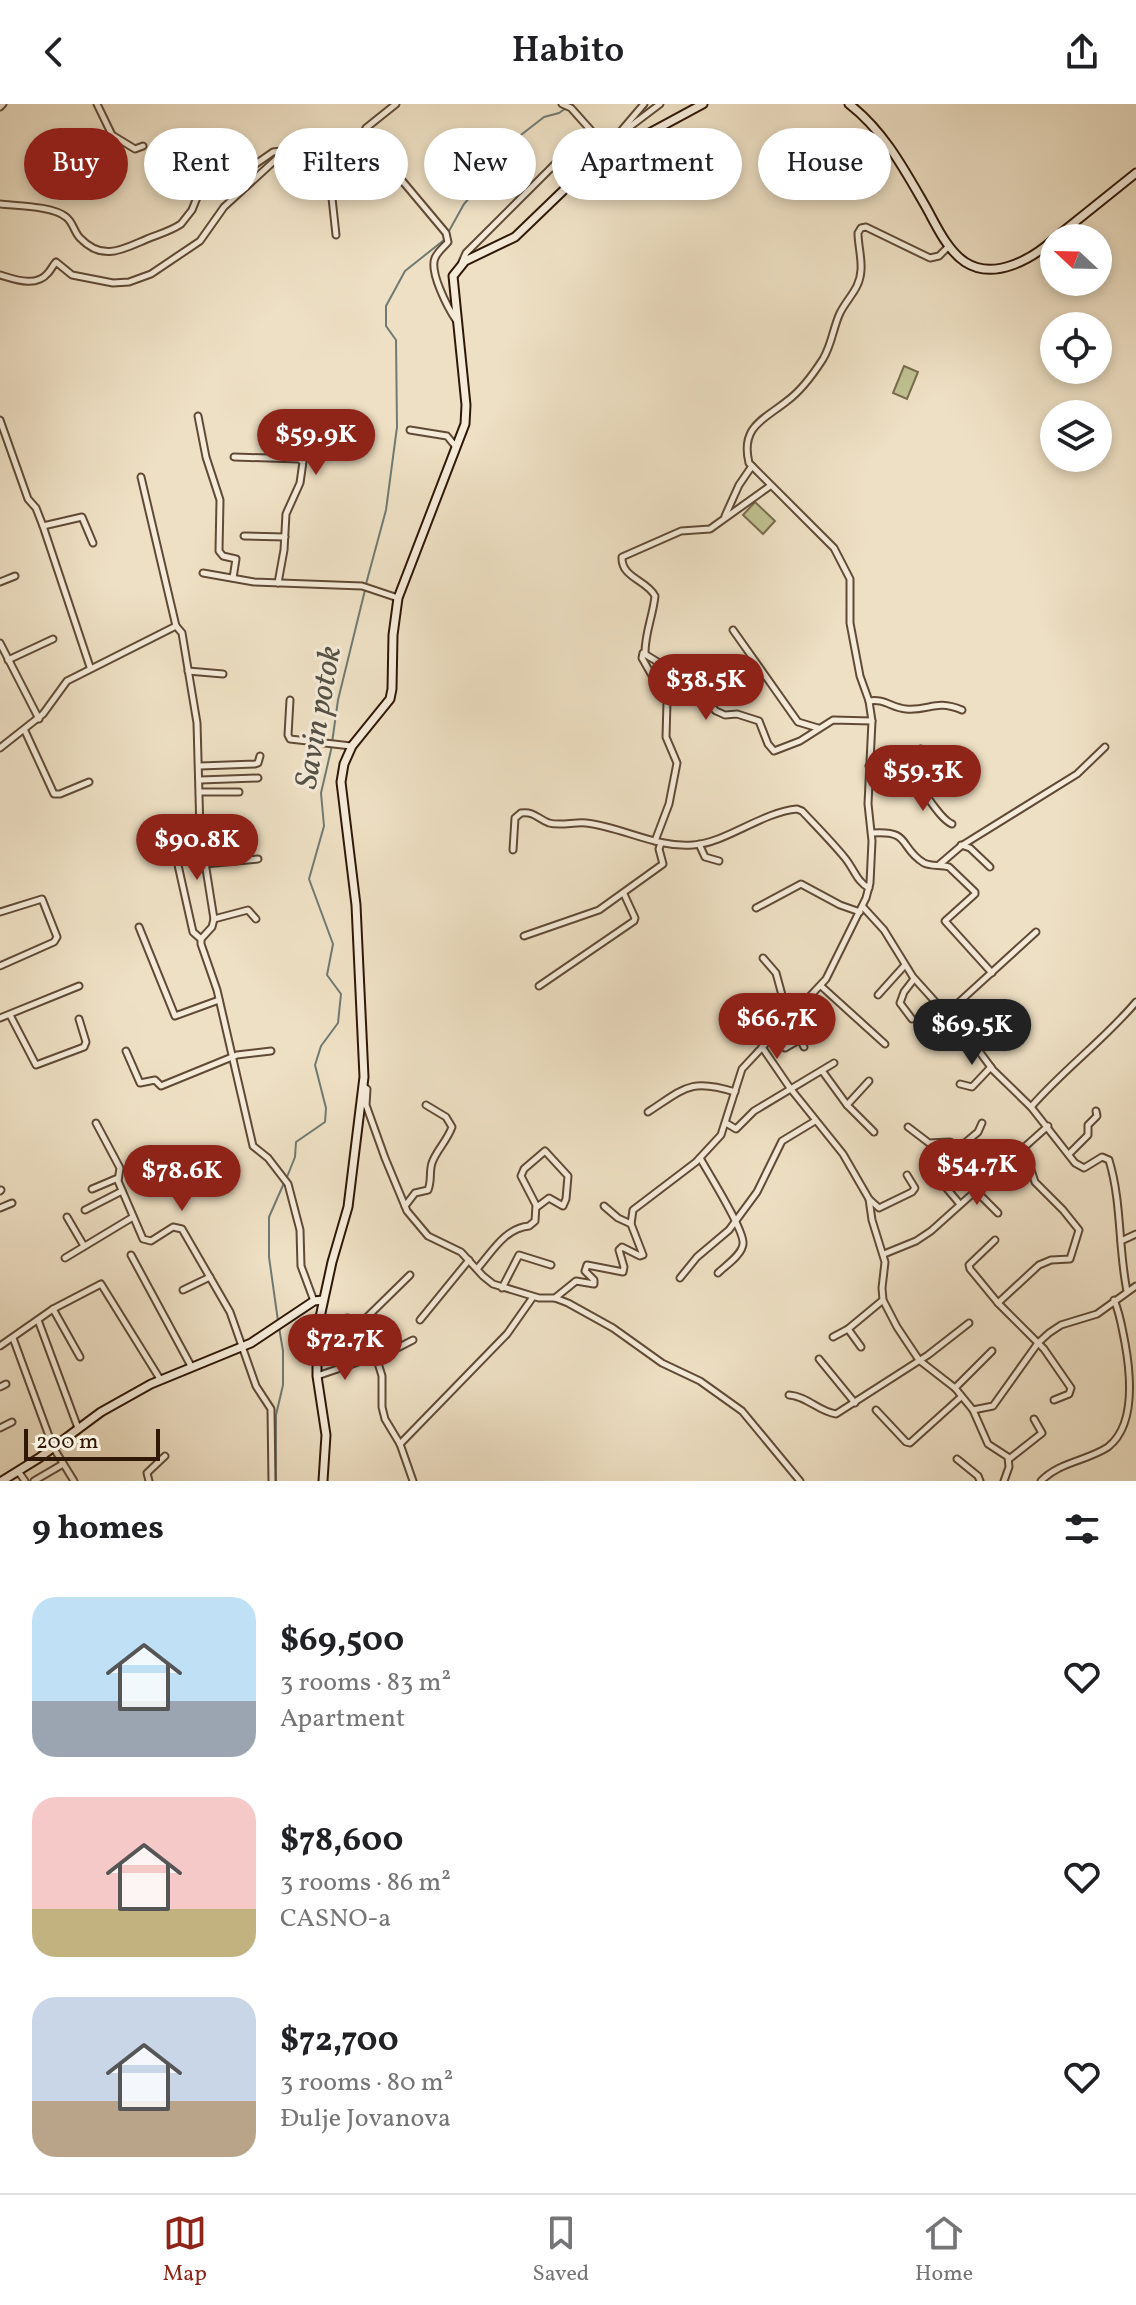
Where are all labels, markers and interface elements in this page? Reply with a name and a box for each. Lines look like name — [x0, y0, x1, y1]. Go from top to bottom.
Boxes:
text: Habito — [512, 27, 624, 77]
icon: back — [32, 30, 76, 74]
icon: share — [1060, 30, 1104, 74]
chip: Buy — [24, 128, 128, 200]
chip: Rent — [144, 128, 258, 200]
chip: Filters — [274, 128, 408, 200]
chip: New — [424, 128, 536, 200]
chip: Apartment — [552, 128, 742, 200]
chip: House — [758, 128, 891, 200]
north arrow — [1040, 224, 1112, 296]
map controls — [1040, 224, 1112, 472]
button: locate — [1040, 312, 1112, 384]
button: layers — [1040, 400, 1112, 472]
pin: $59.9K — [251, 409, 381, 477]
text: $59.9K — [275, 417, 357, 453]
water label: Savin potok — [286, 643, 354, 792]
pin: $38.5K — [641, 654, 771, 722]
text: $38.5K — [666, 662, 746, 698]
pin: $59.3K — [858, 745, 988, 813]
text: $59.3K — [883, 753, 963, 789]
pin: $90.8K — [132, 814, 262, 882]
text: $90.8K — [154, 822, 240, 858]
pin: $66.7K — [712, 993, 842, 1061]
pin: $69.5K — [907, 999, 1037, 1067]
text: $66.7K — [737, 1001, 817, 1037]
text: $69.5K — [931, 1007, 1013, 1043]
pin: $54.7K — [912, 1139, 1042, 1207]
pin: $78.6K — [117, 1145, 247, 1213]
text: $54.7K — [937, 1147, 1017, 1183]
text: $78.6K — [142, 1153, 222, 1189]
pin: $72.7K — [280, 1314, 410, 1382]
text: $72.7K — [306, 1322, 384, 1358]
scale bar — [24, 1425, 160, 1461]
text: 200 m — [36, 1427, 98, 1458]
text: 9 homes — [32, 1506, 164, 1553]
icon: filters — [1060, 1507, 1104, 1551]
text: $69,500 — [280, 1618, 404, 1665]
icon: home — [96, 1629, 192, 1725]
icon: heart — [1060, 1655, 1104, 1699]
text: 3 rooms · 83 m² — [280, 1665, 451, 1701]
text: Apartment — [280, 1701, 405, 1737]
text: $78,600 — [280, 1818, 403, 1865]
icon: home — [96, 1829, 192, 1925]
icon: heart — [1060, 1855, 1104, 1899]
text: 3 rooms · 86 m² — [280, 1865, 451, 1901]
text: CASNO-a — [280, 1901, 391, 1937]
text: $72,700 — [280, 2018, 399, 2065]
icon: home — [96, 2029, 192, 2125]
icon: heart — [1060, 2055, 1104, 2099]
text: 3 rooms · 80 m² — [280, 2065, 453, 2101]
text: Đulje Jovanova — [280, 2101, 451, 2137]
tab: Map — [163, 2211, 207, 2290]
tab: Saved — [533, 2211, 589, 2290]
tab: Home — [915, 2211, 973, 2290]

